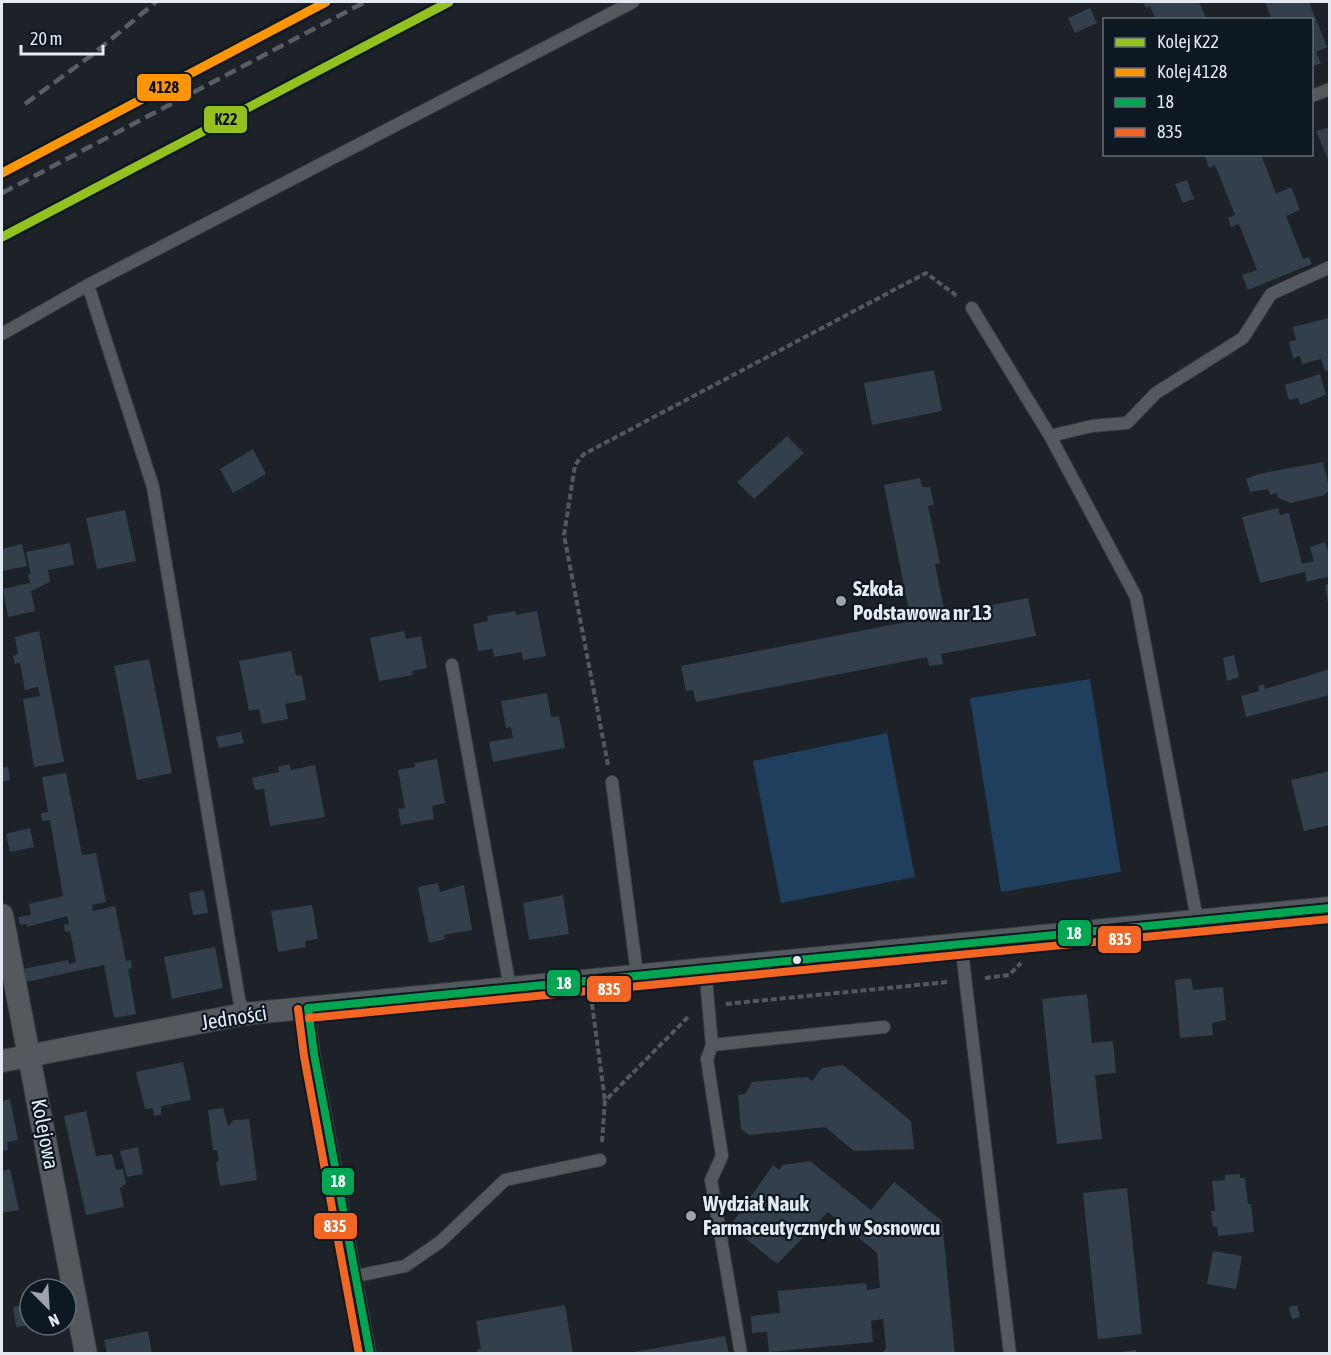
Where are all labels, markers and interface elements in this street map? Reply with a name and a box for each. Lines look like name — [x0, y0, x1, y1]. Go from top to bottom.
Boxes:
scale bar — [21, 18, 104, 56]
legend — [1103, 18, 1313, 156]
text: 20 m — [30, 28, 62, 49]
text: Kolej K22 — [1157, 31, 1219, 52]
text: Kolej 4128 — [1157, 61, 1227, 82]
line badge: 4128 — [136, 73, 192, 102]
text: 4128 — [148, 78, 180, 96]
text: 18 — [1157, 91, 1174, 112]
line badge: K22 — [203, 105, 248, 134]
text: K22 — [215, 110, 237, 128]
text: 835 — [1157, 121, 1182, 142]
place label: Szkoła Podstawowa nr 13 — [853, 576, 992, 624]
marker: Szkoła Podstawowa nr 13 — [834, 594, 848, 608]
line badge: 18 — [1057, 919, 1092, 947]
text: 18 — [1066, 924, 1082, 942]
line badge: 835 — [1097, 925, 1142, 954]
text: 835 — [1109, 930, 1132, 948]
unlabelled marker — [791, 954, 803, 966]
line badge: 18 — [546, 969, 581, 997]
text: 18 — [556, 974, 572, 992]
line badge: 835 — [586, 975, 632, 1003]
text: 835 — [598, 980, 621, 998]
street label: Jedności — [199, 1000, 268, 1034]
street label: Kolejowa — [27, 1097, 65, 1171]
line badge: 18 — [321, 1167, 355, 1196]
text: 18 — [330, 1172, 346, 1190]
place label: Wydział Nauk Farmaceutycznych w Sosnowcu — [702, 1191, 940, 1239]
marker: Wydział Nauk Farmaceutycznych w Sosnowcu — [684, 1209, 698, 1223]
line badge: 835 — [313, 1212, 358, 1240]
text: 835 — [324, 1217, 347, 1235]
north arrow — [18, 1277, 78, 1337]
text: N — [46, 1311, 62, 1331]

